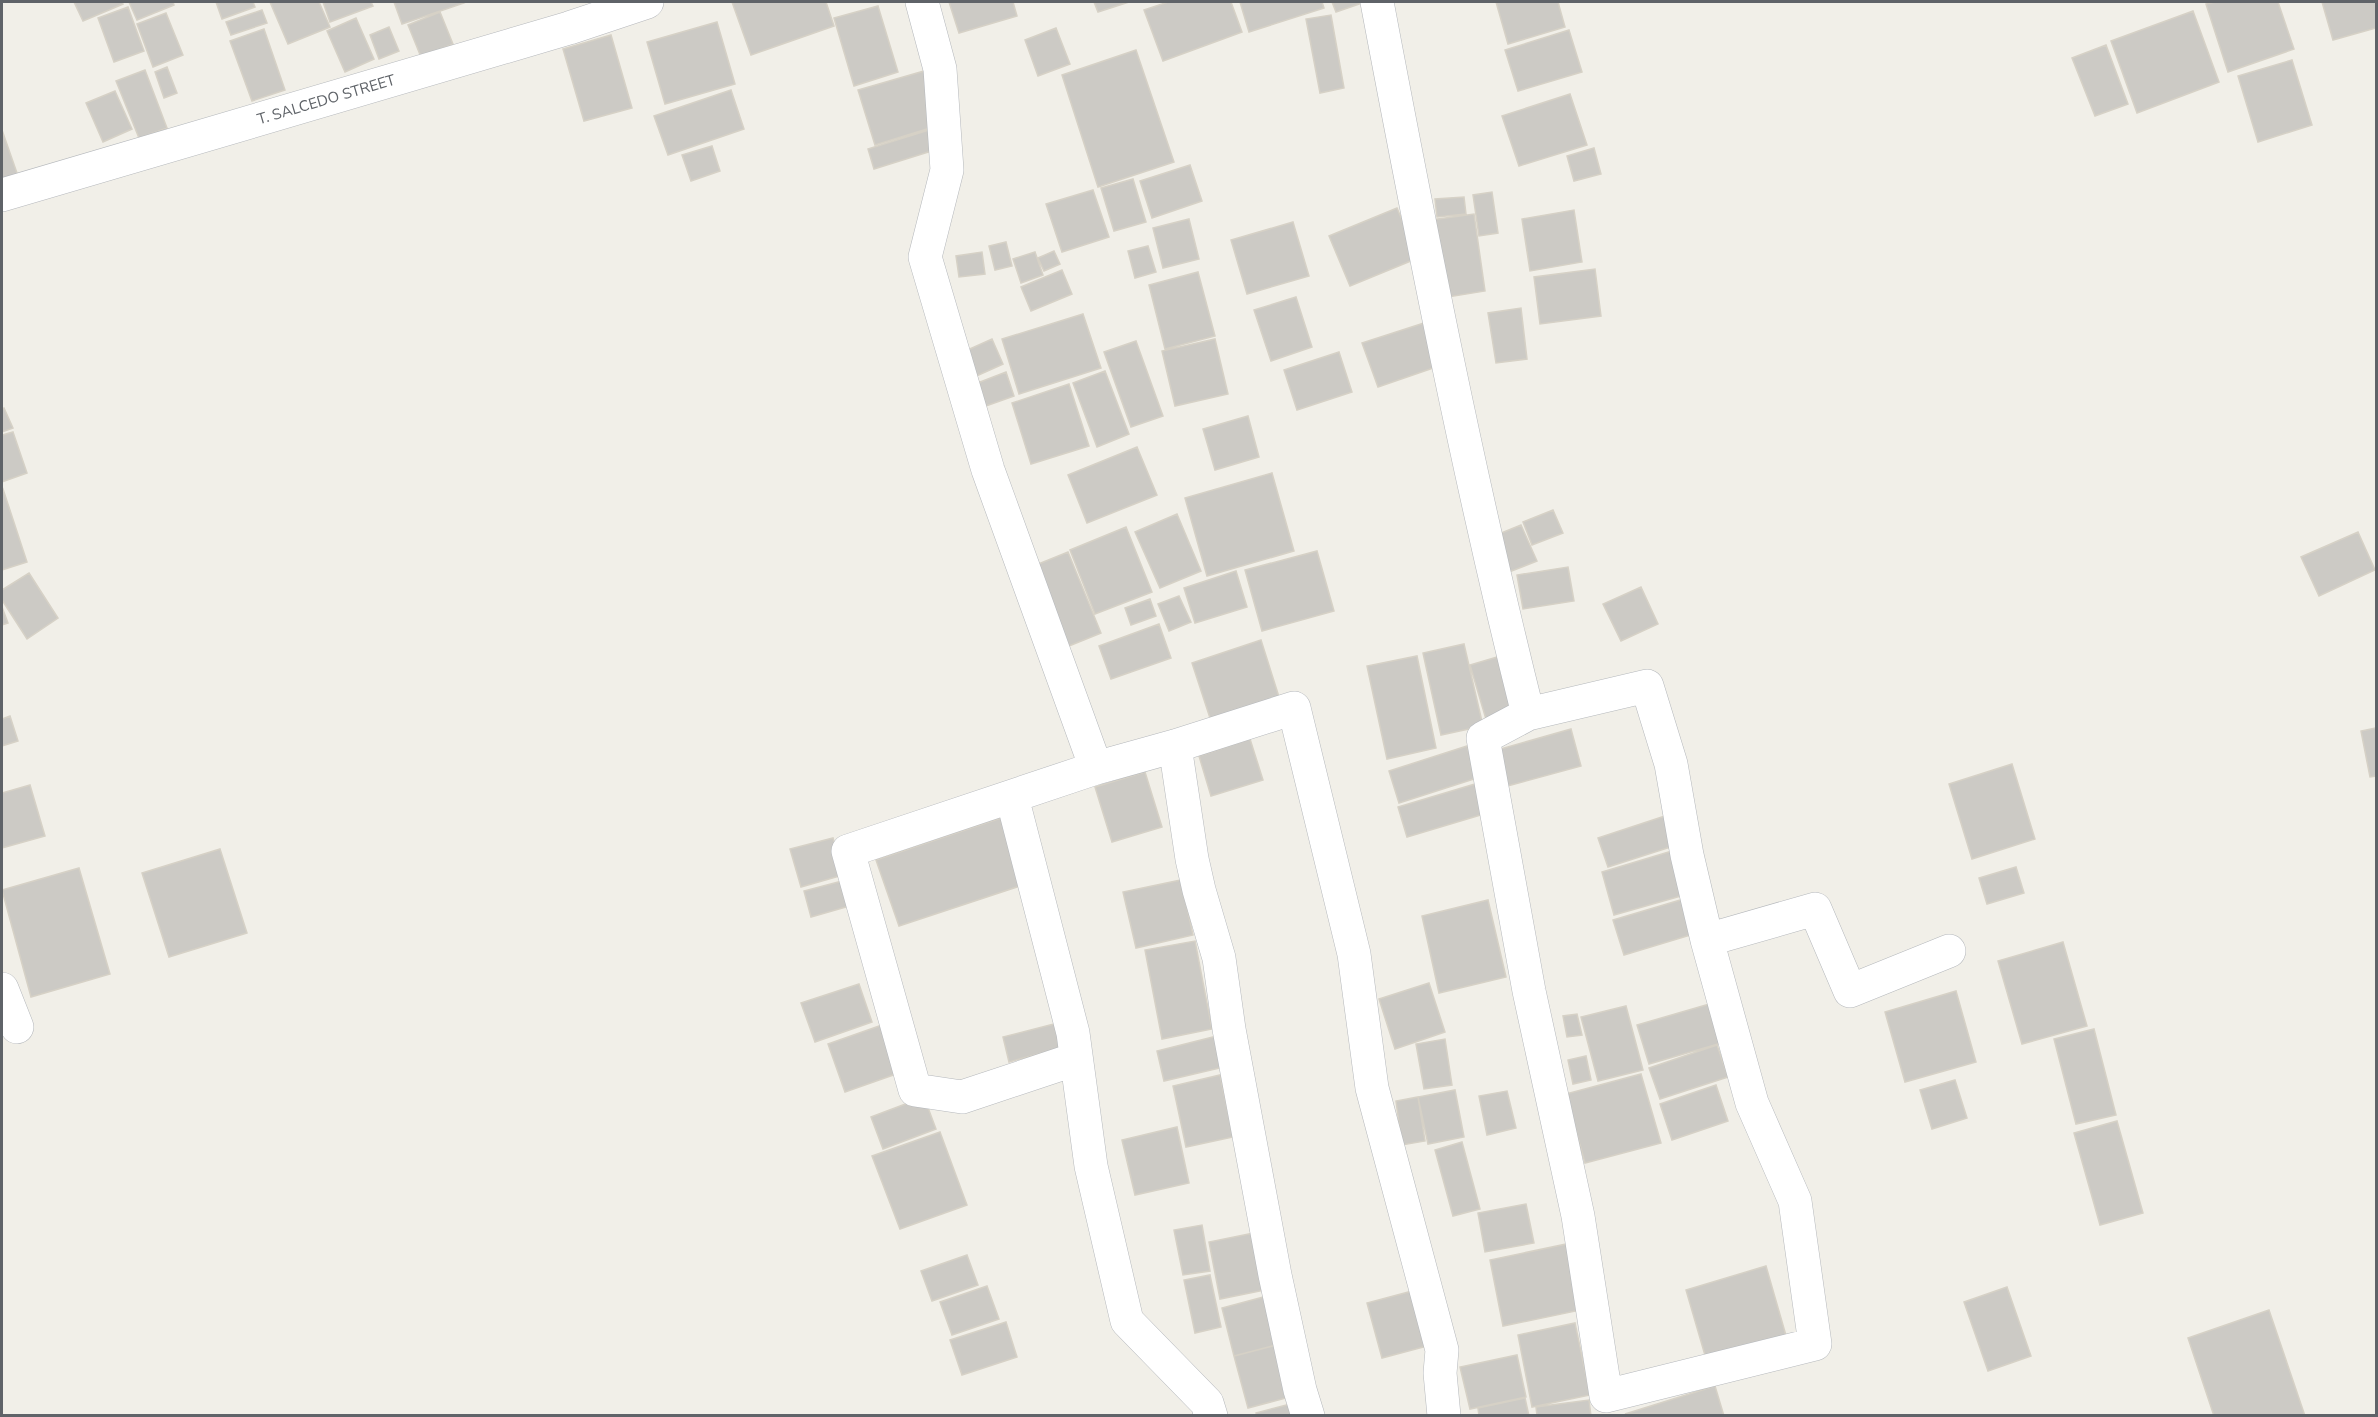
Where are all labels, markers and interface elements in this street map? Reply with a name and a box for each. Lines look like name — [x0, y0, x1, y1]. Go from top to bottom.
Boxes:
street label: T. SALCEDO STREET — [255, 70, 398, 129]

